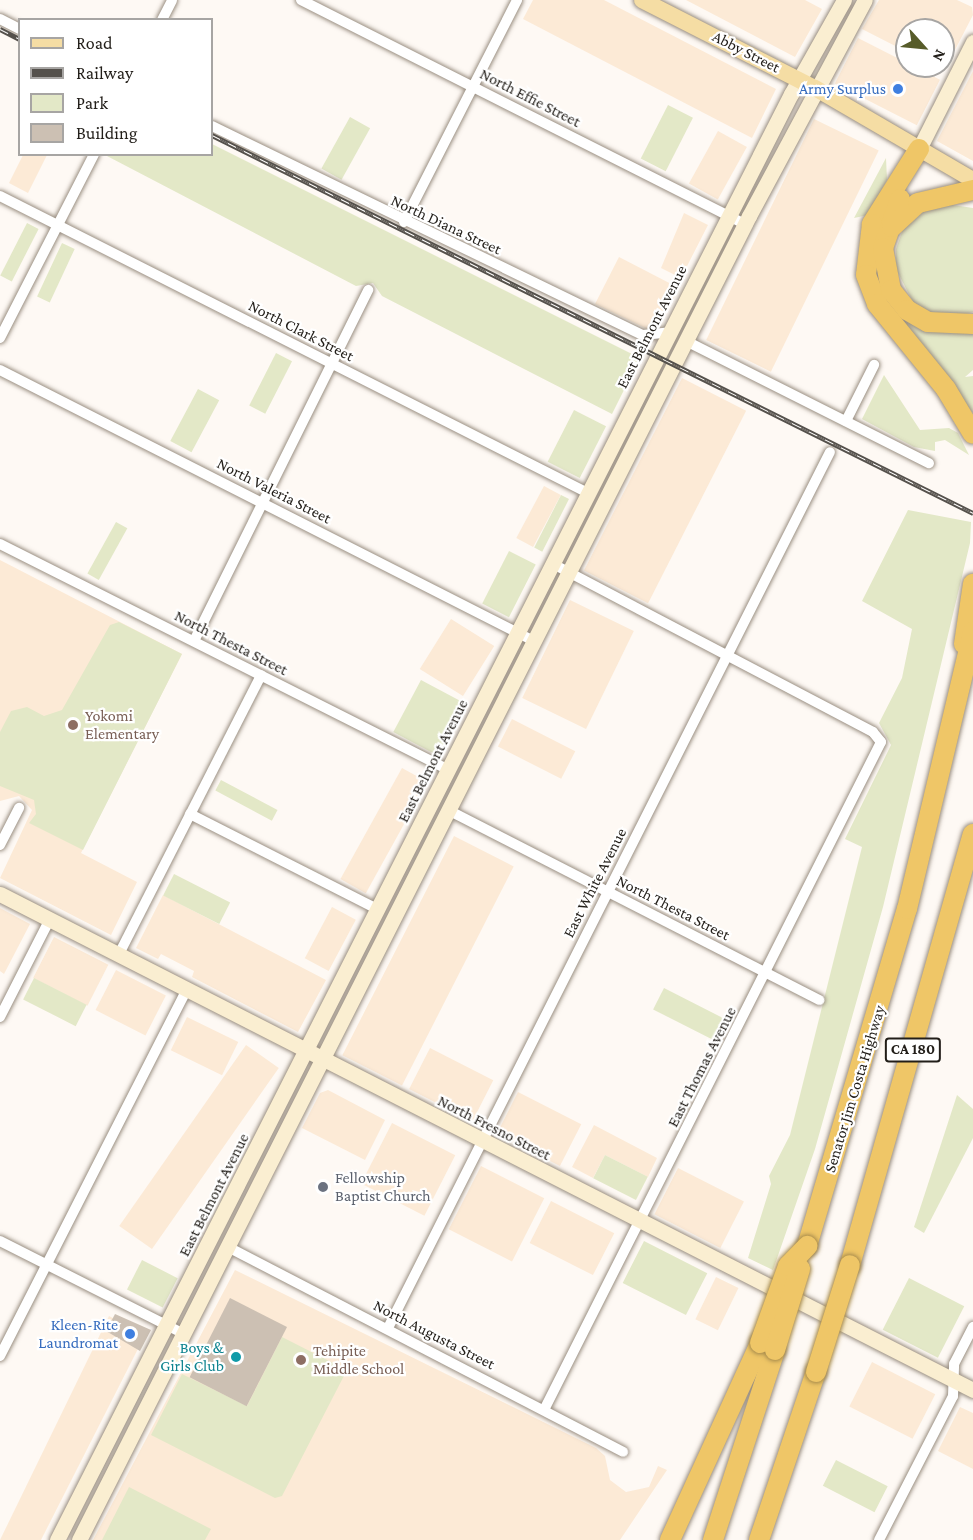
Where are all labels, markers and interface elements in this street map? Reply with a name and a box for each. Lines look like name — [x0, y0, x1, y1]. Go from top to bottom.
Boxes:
legend — [18, 18, 213, 156]
north arrow — [895, 18, 955, 78]
street label: Abby Street — [709, 27, 783, 77]
text: Road — [76, 33, 113, 53]
text: N — [930, 47, 950, 64]
text: Railway — [76, 63, 133, 83]
street label: North Effie Street — [476, 64, 584, 132]
place label: Army Surplus — [799, 79, 886, 99]
marker: Army Surplus — [891, 82, 905, 96]
text: Park — [76, 93, 108, 113]
text: Building — [76, 123, 137, 143]
street label: North Diana Street — [388, 191, 504, 259]
street label: East Belmont Avenue — [613, 262, 691, 392]
street label: North Clark Street — [245, 296, 357, 366]
street label: North Valeria Street — [214, 454, 334, 528]
street label: North Thesta Street — [171, 606, 291, 680]
street label: East Belmont Avenue — [394, 696, 472, 826]
place label: Yokomi Elementary — [85, 706, 159, 744]
marker: Yokomi Elementary — [66, 718, 80, 732]
street label: East White Avenue — [559, 825, 631, 941]
street label: North Thesta Street — [613, 871, 733, 945]
street label: Senator Jim Costa Highway — [820, 1003, 890, 1175]
street label: East Thomas Avenue — [663, 1004, 741, 1130]
road number: CA 180 — [884, 1038, 942, 1062]
street label: North Fresno Street — [434, 1091, 554, 1165]
street label: East Belmont Avenue — [175, 1130, 253, 1260]
place label: Fellowship Baptist Church — [335, 1168, 431, 1206]
marker: Fellowship Baptist Church — [316, 1180, 330, 1194]
street label: North Augusta Street — [370, 1296, 498, 1374]
place label: Kleen-Rite Laundromat — [38, 1315, 118, 1353]
marker: Kleen-Rite Laundromat — [123, 1327, 137, 1341]
place label: Boys & Girls Club — [160, 1338, 224, 1376]
place label: Tehipite Middle School — [313, 1341, 404, 1379]
marker: Boys & Girls Club — [229, 1350, 243, 1364]
marker: Tehipite Middle School — [294, 1353, 308, 1367]

